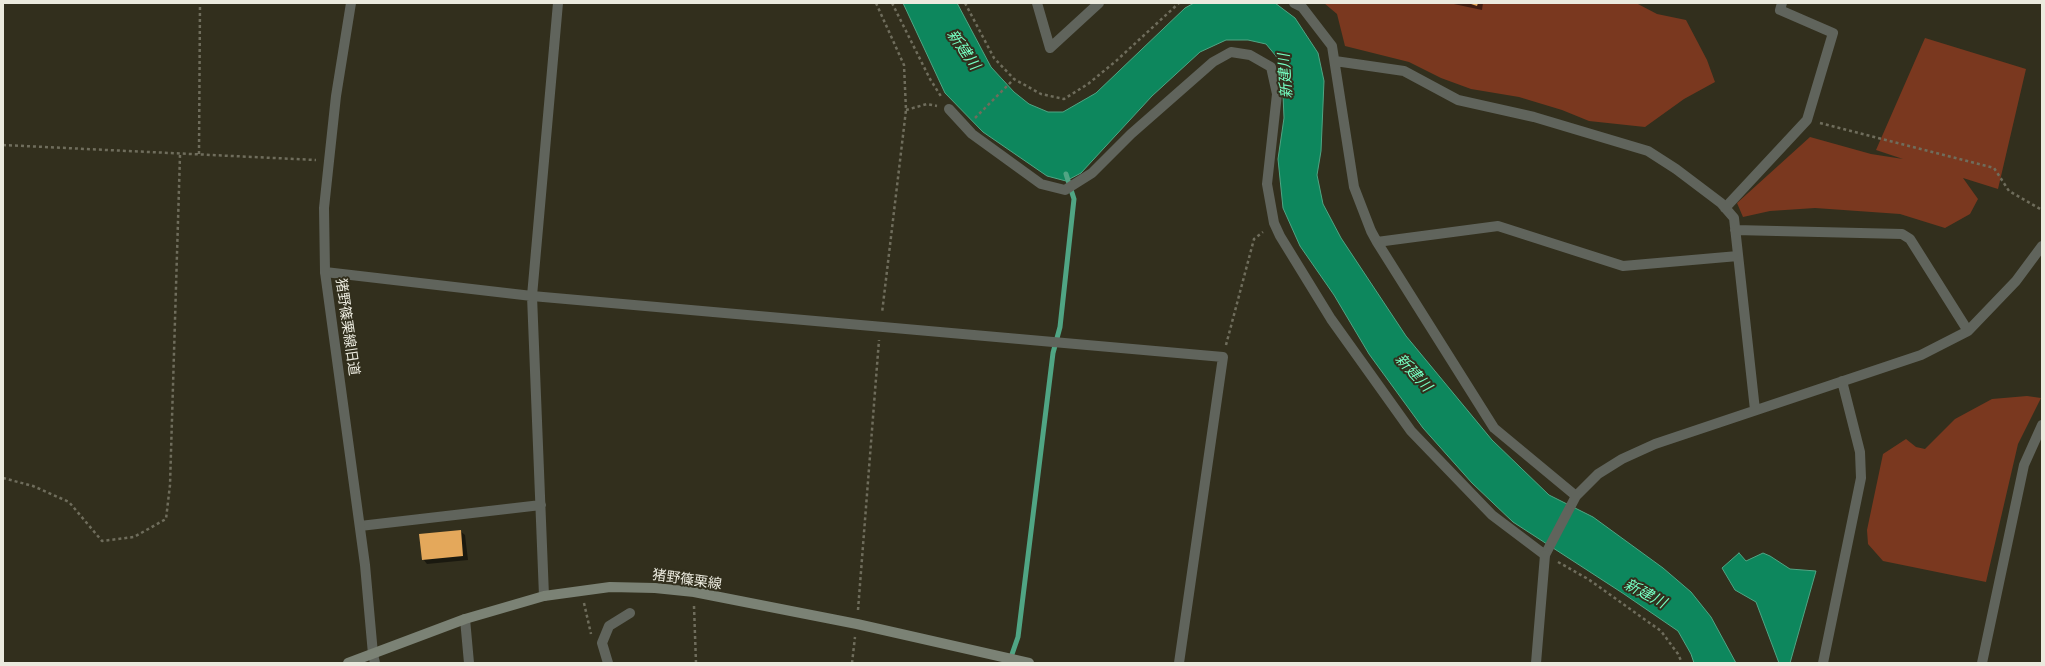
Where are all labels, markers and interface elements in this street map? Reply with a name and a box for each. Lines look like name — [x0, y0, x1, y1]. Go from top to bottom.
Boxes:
water label: 新建川 — [943, 26, 983, 74]
water label: 新建川 — [1275, 53, 1297, 99]
street label: 猪野篠栗線旧道 — [332, 277, 362, 377]
water label: 新建川 — [1391, 350, 1435, 396]
street label: 猪野篠栗線 — [651, 567, 723, 593]
water label: 新建川 — [1621, 575, 1669, 613]

